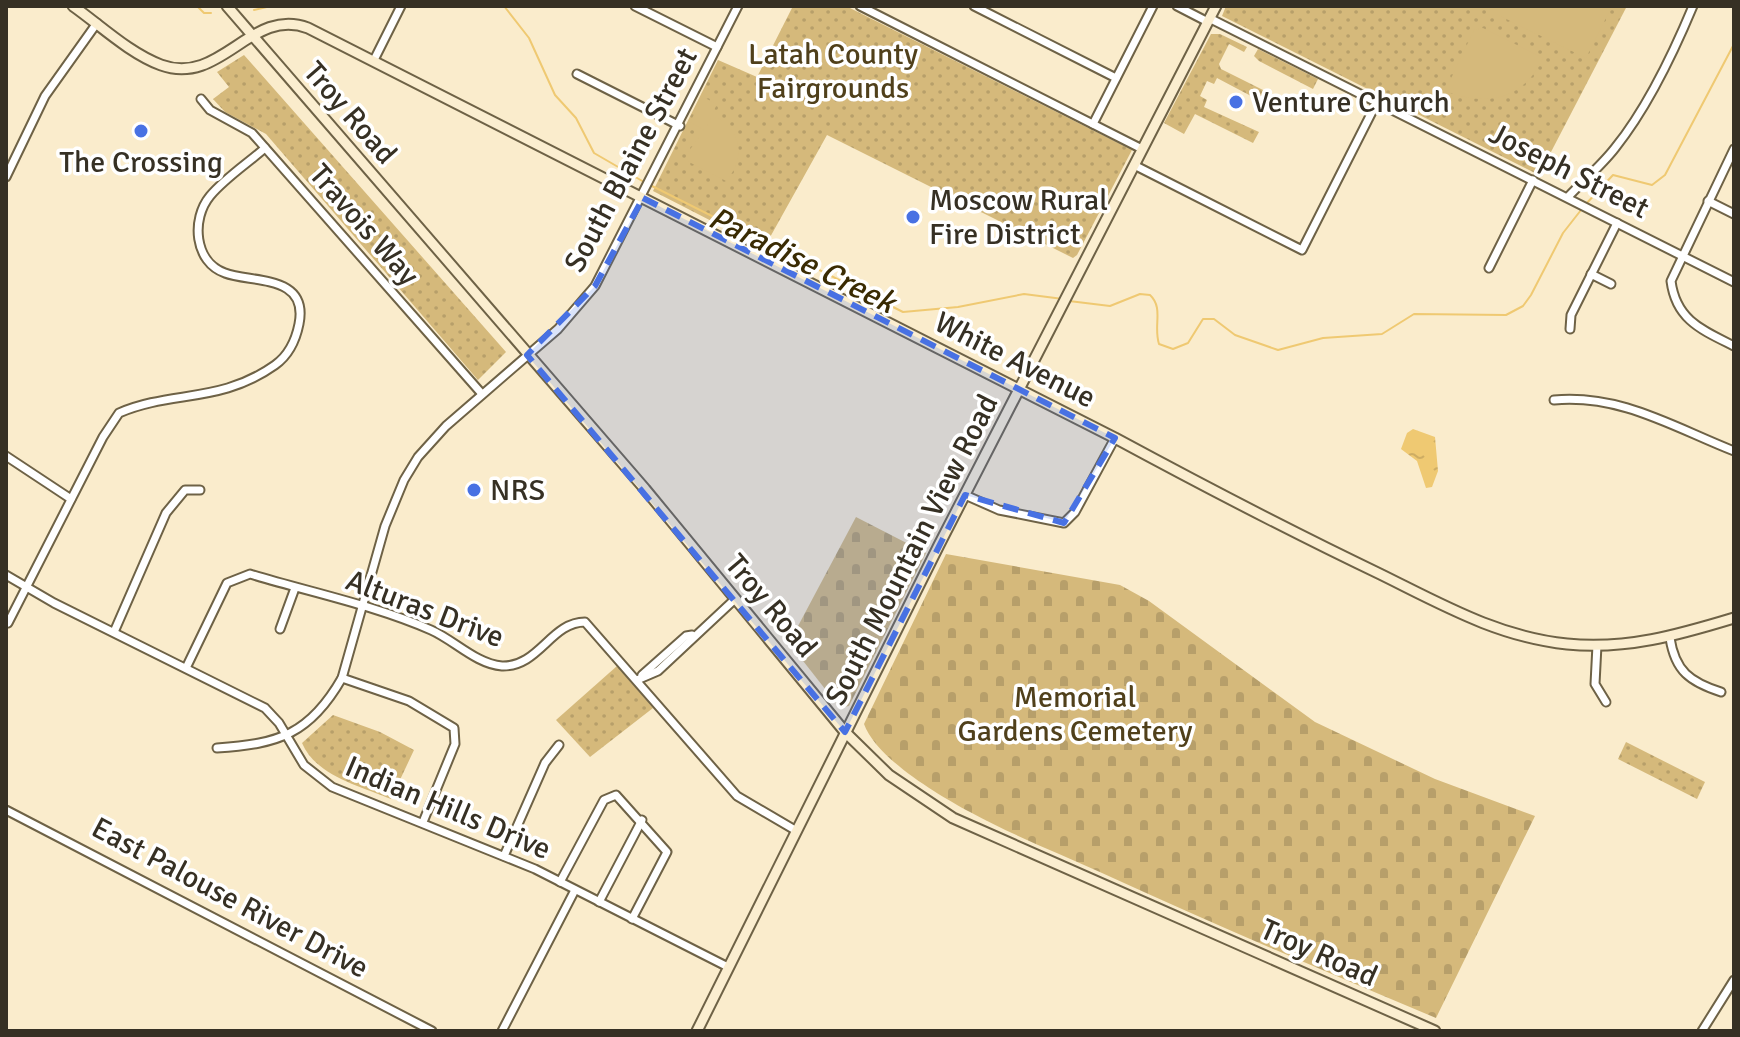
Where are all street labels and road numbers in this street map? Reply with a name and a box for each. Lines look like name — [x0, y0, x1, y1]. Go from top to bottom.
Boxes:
street label: South Blaine Street — [556, 42, 706, 278]
street label: Troy Road — [295, 54, 405, 172]
street label: Joseph Street — [1483, 115, 1655, 227]
street label: Travois Way — [301, 157, 427, 293]
street label: White Avenue — [928, 304, 1102, 416]
street label: South Mountain View Road — [817, 388, 1007, 712]
street label: Troy Road — [717, 547, 825, 665]
street label: Alturas Drive — [341, 562, 509, 656]
street label: Indian Hills Drive — [340, 748, 556, 868]
street label: East Palouse River Drive — [85, 809, 375, 987]
street label: Troy Road — [1255, 911, 1383, 995]

